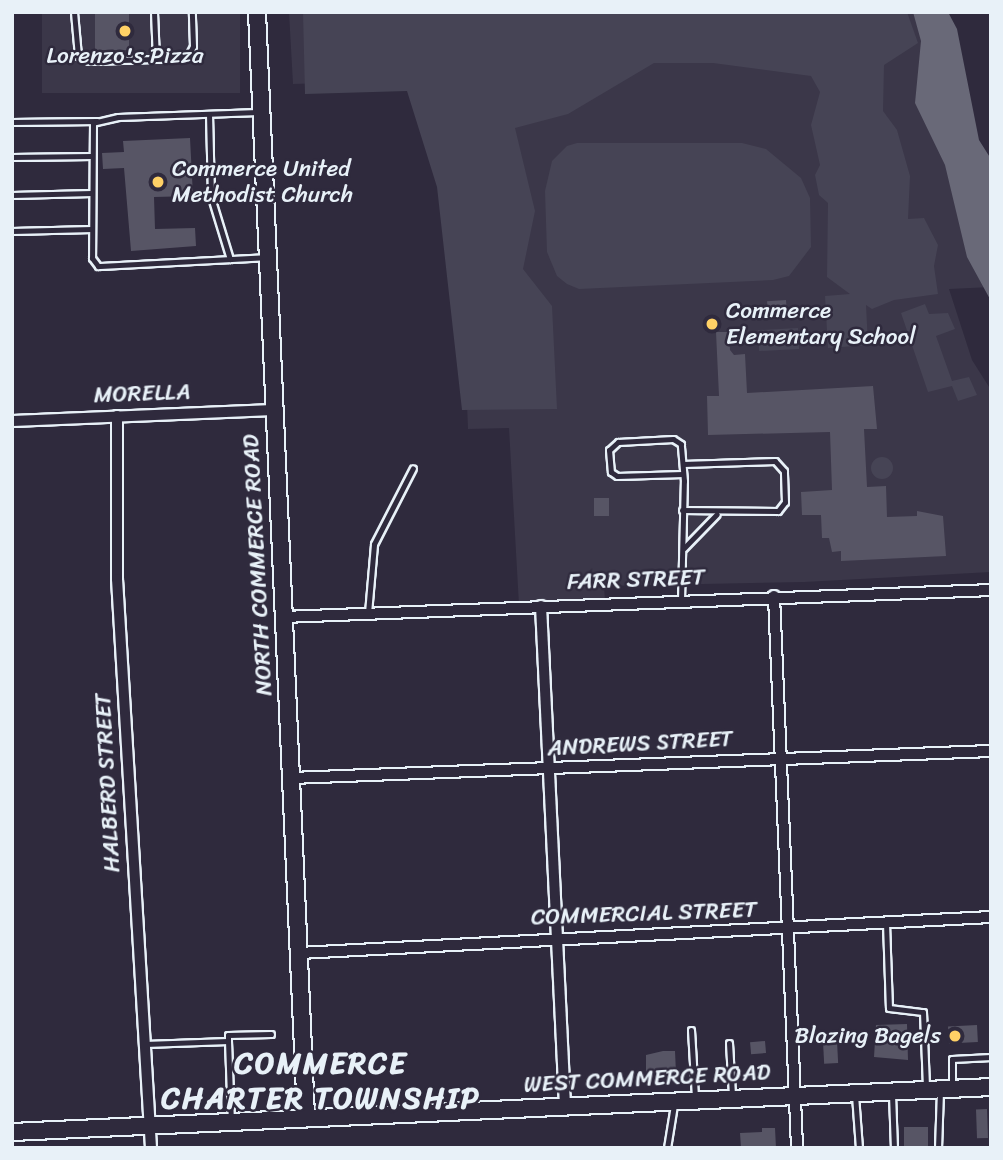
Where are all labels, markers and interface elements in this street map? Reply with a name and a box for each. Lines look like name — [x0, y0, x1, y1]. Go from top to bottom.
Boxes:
marker: Lorenzo's Pizza — [117, 23, 133, 39]
place label: Lorenzo's Pizza — [46, 42, 204, 70]
place label: Commerce United Methodist Church — [172, 155, 353, 209]
marker: Commerce United Methodist Church — [150, 174, 166, 190]
place label: Commerce Elementary School — [726, 297, 916, 351]
marker: Commerce Elementary School — [704, 316, 720, 332]
street label: MORELLA — [93, 379, 191, 409]
street label: NORTH COMMERCE ROAD — [237, 433, 279, 697]
street label: FARR STREET — [567, 564, 705, 596]
street label: HALBERD STREET — [89, 691, 127, 875]
street label: ANDREWS STREET — [545, 725, 735, 763]
street label: COMMERCIAL STREET — [531, 896, 757, 932]
place label: Blazing Bagels — [796, 1022, 941, 1050]
marker: Blazing Bagels — [947, 1028, 963, 1044]
district label: COMMERCE CHARTER TOWNSHIP — [165, 1045, 477, 1116]
street label: WEST COMMERCE ROAD — [523, 1059, 771, 1099]

